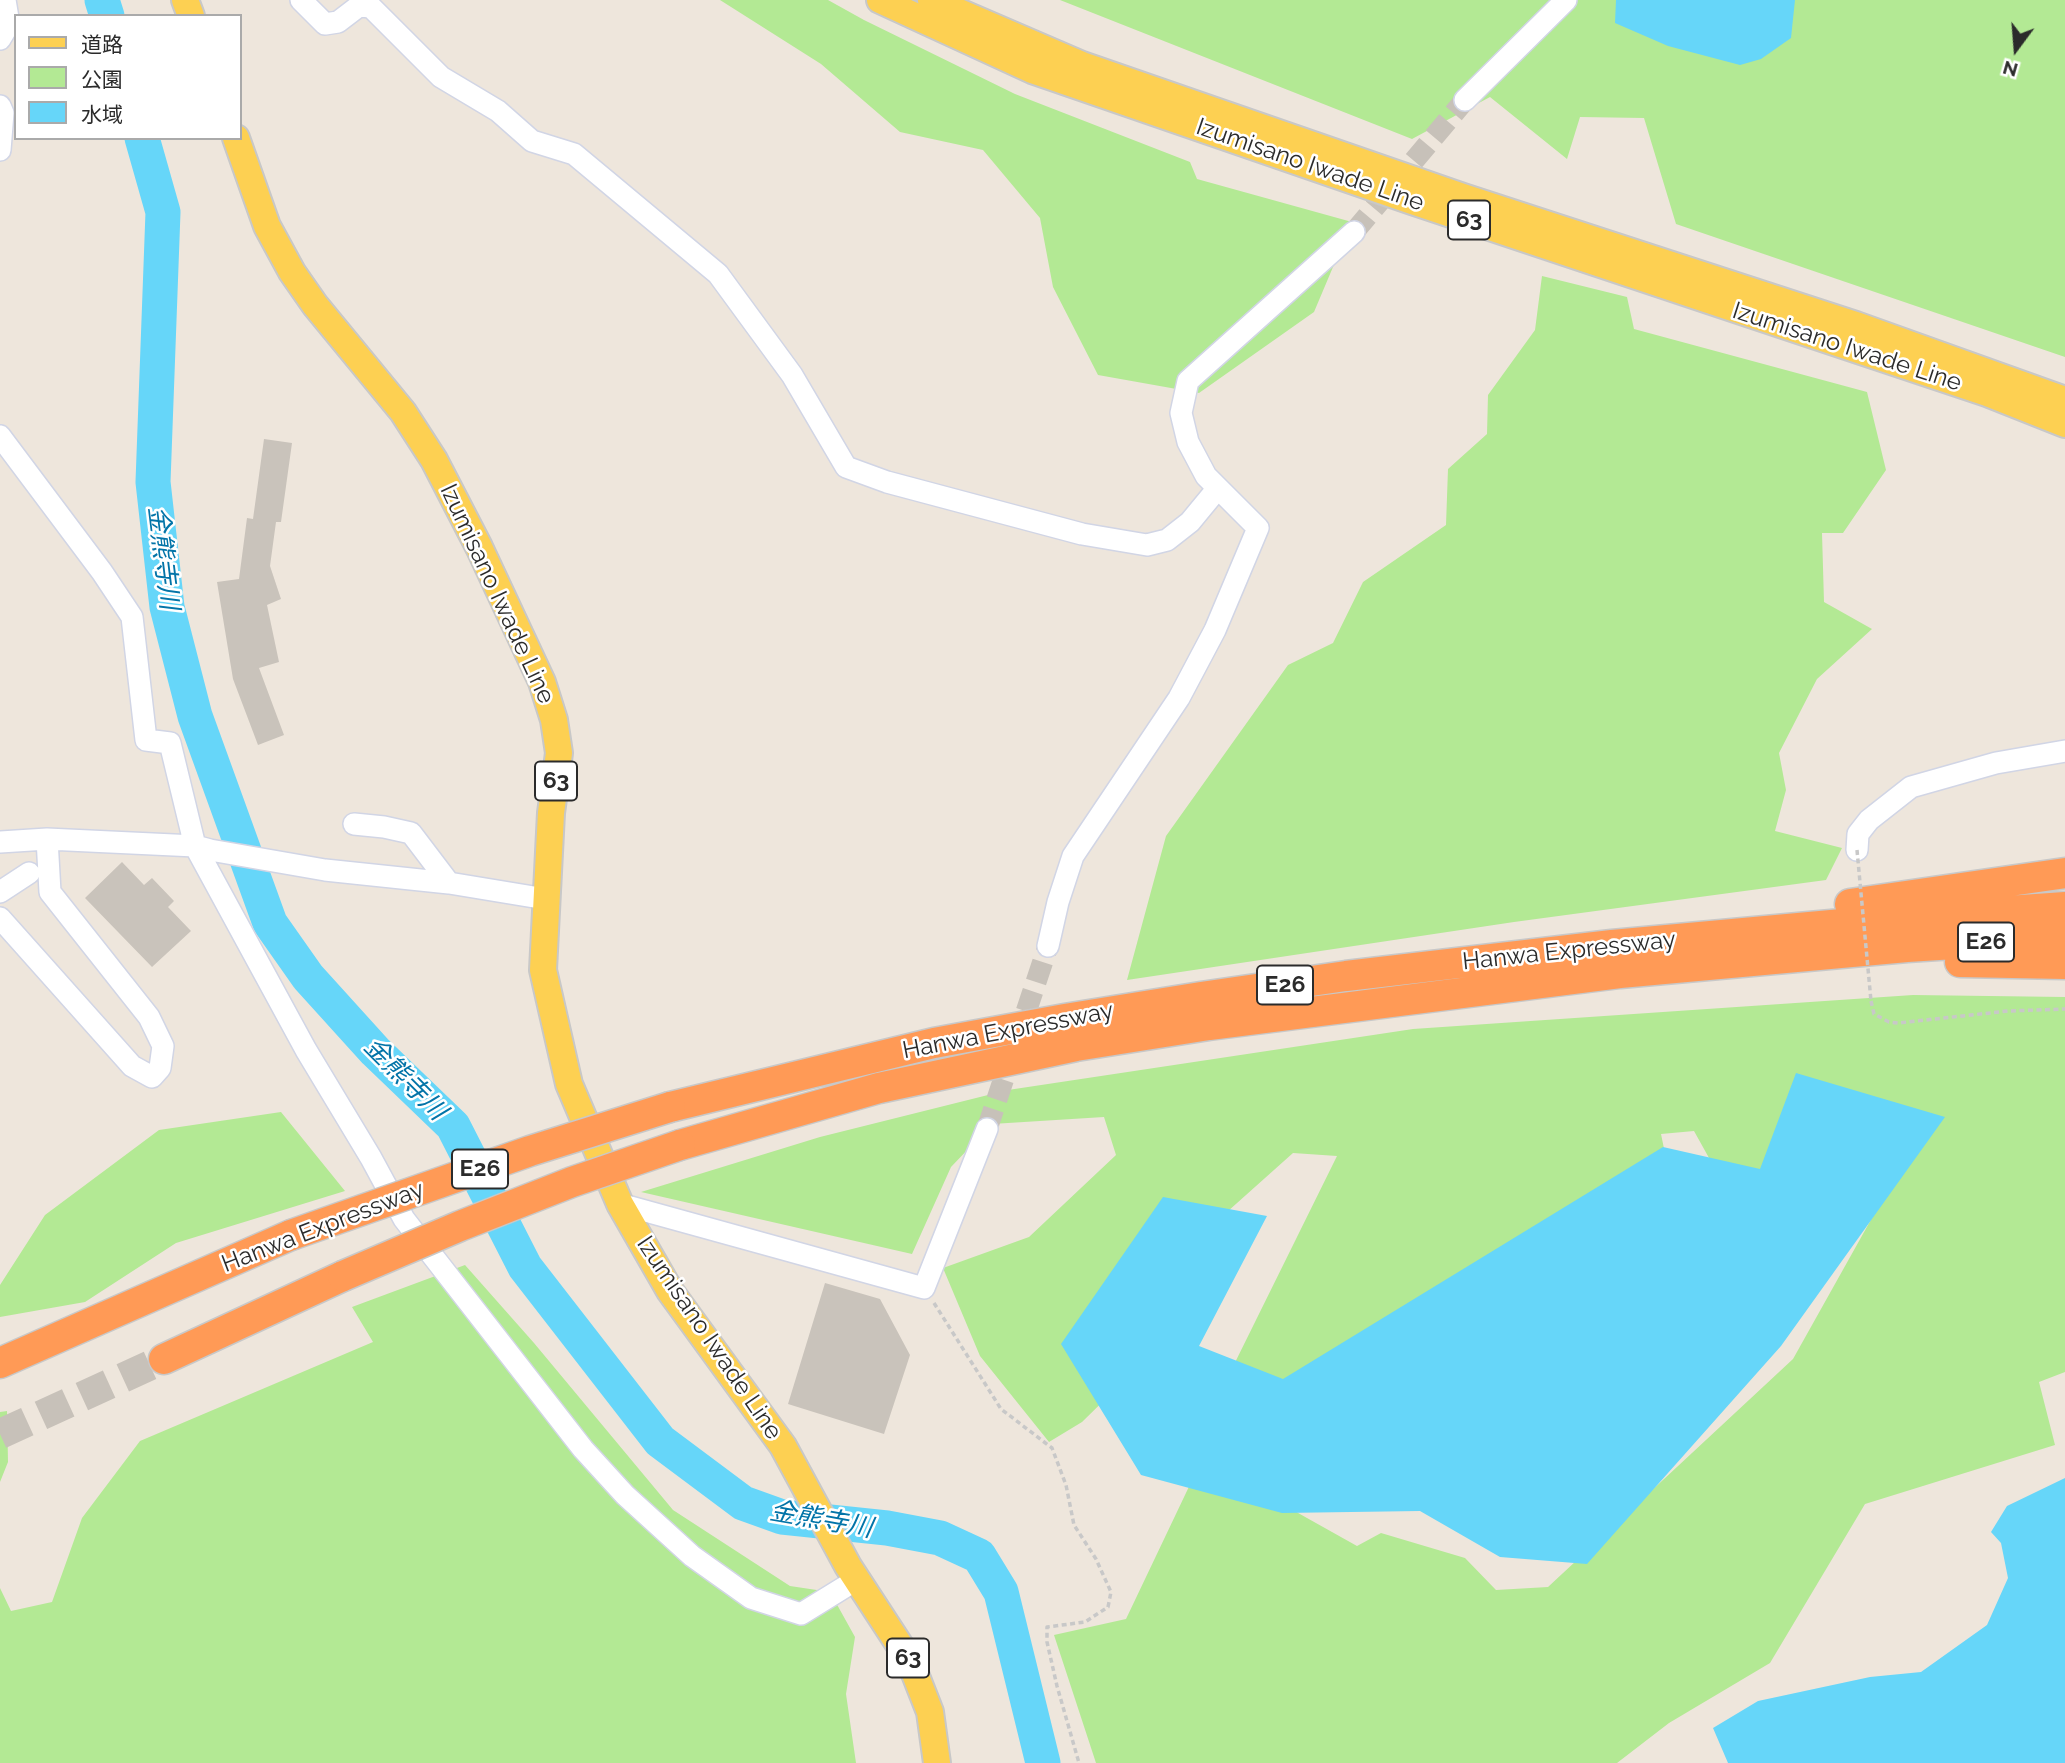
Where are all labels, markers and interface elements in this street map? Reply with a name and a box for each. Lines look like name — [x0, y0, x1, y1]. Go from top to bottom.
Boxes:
legend — [14, 14, 242, 140]
north arrow — [1981, 14, 2051, 84]
text: 道路 — [81, 32, 123, 57]
text: N — [2000, 57, 2020, 82]
text: 公園 — [81, 67, 123, 92]
text: 水域 — [81, 102, 123, 127]
street label: Izumisano Iwade Line — [1192, 112, 1428, 218]
road number: 63 — [1448, 200, 1490, 240]
street label: Izumisano Iwade Line — [1729, 296, 1965, 398]
street label: Izumisano Iwade Line — [433, 480, 561, 708]
water label: 金熊寺川 — [141, 504, 185, 612]
road number: 63 — [535, 762, 577, 800]
road number: E26 — [1958, 923, 2014, 962]
street label: Hanwa Expressway — [1461, 925, 1677, 977]
road number: E26 — [1257, 966, 1313, 1004]
street label: Hanwa Expressway — [900, 996, 1116, 1066]
water label: 金熊寺川 — [357, 1031, 453, 1127]
road number: E26 — [452, 1150, 508, 1188]
street label: Hanwa Expressway — [218, 1175, 428, 1279]
street label: Izumisano Iwade Line — [630, 1231, 788, 1445]
water label: 金熊寺川 — [767, 1496, 875, 1544]
road number: 63 — [887, 1638, 929, 1678]

